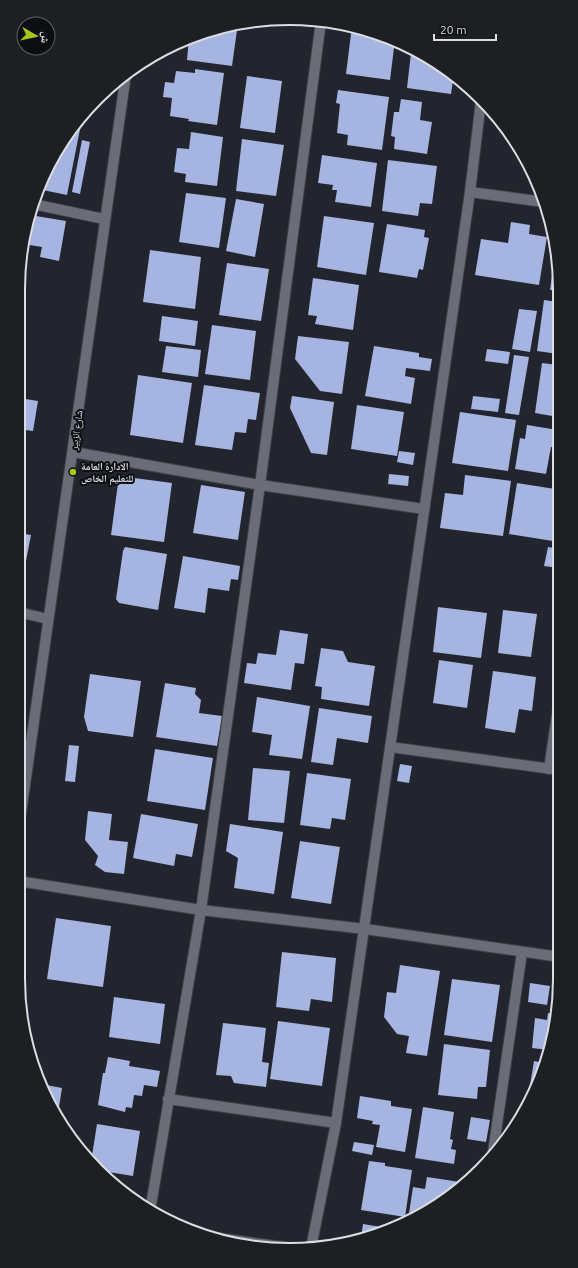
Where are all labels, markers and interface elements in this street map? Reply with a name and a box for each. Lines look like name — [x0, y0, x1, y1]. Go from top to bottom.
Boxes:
north arrow — [16, 16, 56, 56]
scale bar — [434, 16, 496, 42]
text: 20 m — [440, 23, 467, 36]
text: ش — [37, 31, 53, 45]
street label: شارع الزبير — [68, 409, 86, 452]
place label: الادارة العامة للتعليم الخاص — [81, 461, 133, 486]
marker: الادارة العامة للتعليم الخاص — [68, 467, 78, 477]

